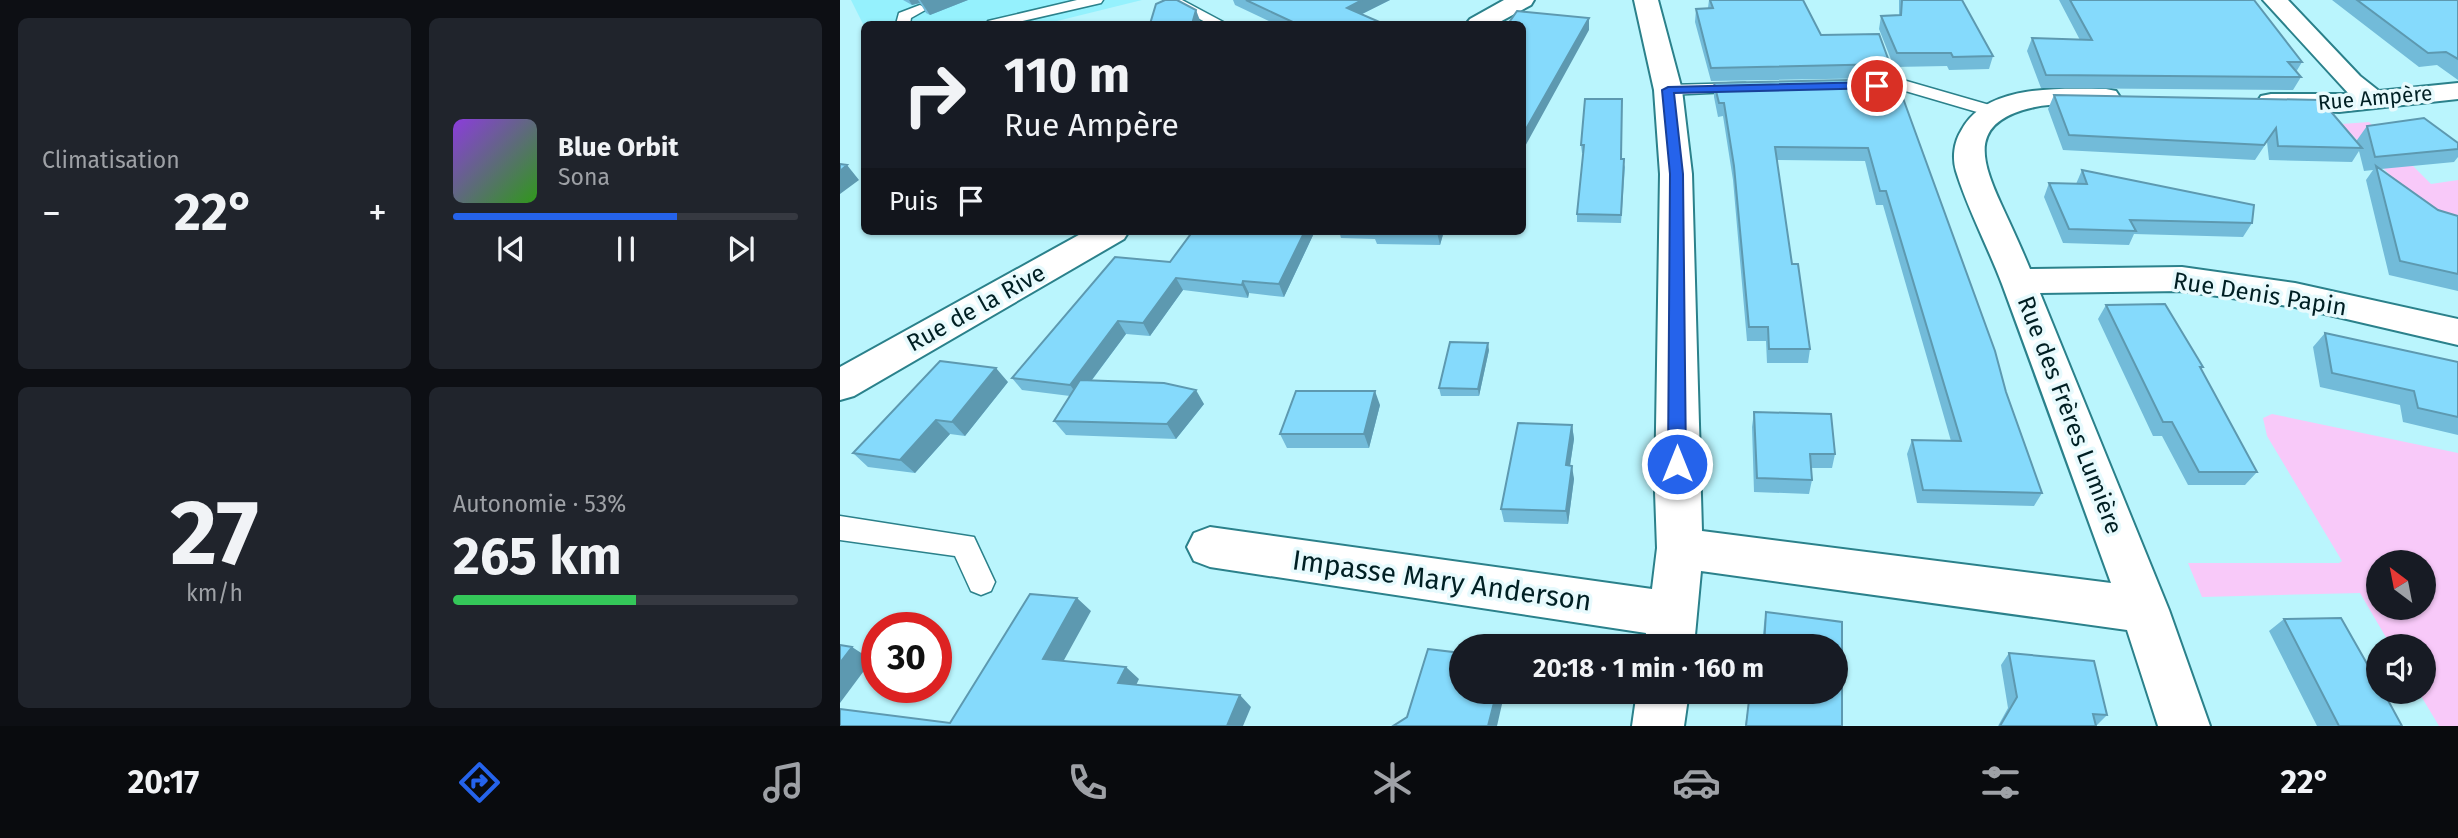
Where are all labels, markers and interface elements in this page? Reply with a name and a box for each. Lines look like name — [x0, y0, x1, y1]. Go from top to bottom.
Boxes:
text: 110 m — [1004, 46, 1130, 105]
icon: right — [889, 49, 980, 140]
pin — [1847, 56, 1907, 116]
icon: arrive — [1858, 67, 1896, 105]
street label: Rue Ampère — [2317, 80, 2433, 116]
text: Rue Ampère — [1004, 106, 1179, 144]
text: Blue Orbit — [558, 132, 678, 163]
text: Climatisation — [42, 146, 180, 174]
text: Sona — [558, 163, 610, 191]
text: 22° — [174, 181, 255, 244]
icon: arrive — [952, 182, 990, 220]
text: Puis — [889, 186, 938, 217]
text: − — [42, 190, 61, 236]
text: + — [368, 190, 387, 236]
icon: previous — [492, 230, 530, 268]
icon: pause — [607, 230, 645, 268]
icon: next — [722, 230, 760, 268]
street label: Rue de la Rive — [902, 258, 1050, 358]
street label: Rue Denis Papin — [2171, 266, 2349, 322]
street label: Rue des Frères Lumière — [2012, 292, 2128, 538]
position arrow — [1640, 427, 1714, 501]
text: 27 — [170, 479, 259, 588]
text: Autonomie · 53% — [453, 490, 626, 518]
text: 265 km — [453, 525, 622, 588]
street label: Impasse Mary Anderson — [1290, 543, 1594, 618]
north arrow — [2366, 550, 2436, 620]
map controls — [2366, 550, 2436, 704]
text: km/h — [186, 579, 243, 607]
speed limit sign: 30 — [861, 612, 952, 703]
button: sound — [2366, 634, 2436, 704]
text: 20:18 · 1 min · 160 m — [1533, 653, 1764, 684]
icon: directions — [455, 758, 504, 807]
icon: music — [759, 758, 808, 807]
icon: phone — [1063, 758, 1112, 807]
icon: climate — [1368, 758, 1417, 807]
icon: car — [1672, 758, 1721, 807]
icon: filters — [1976, 758, 2025, 807]
text: 20:17 — [128, 763, 199, 801]
text: 22° — [2281, 763, 2330, 801]

